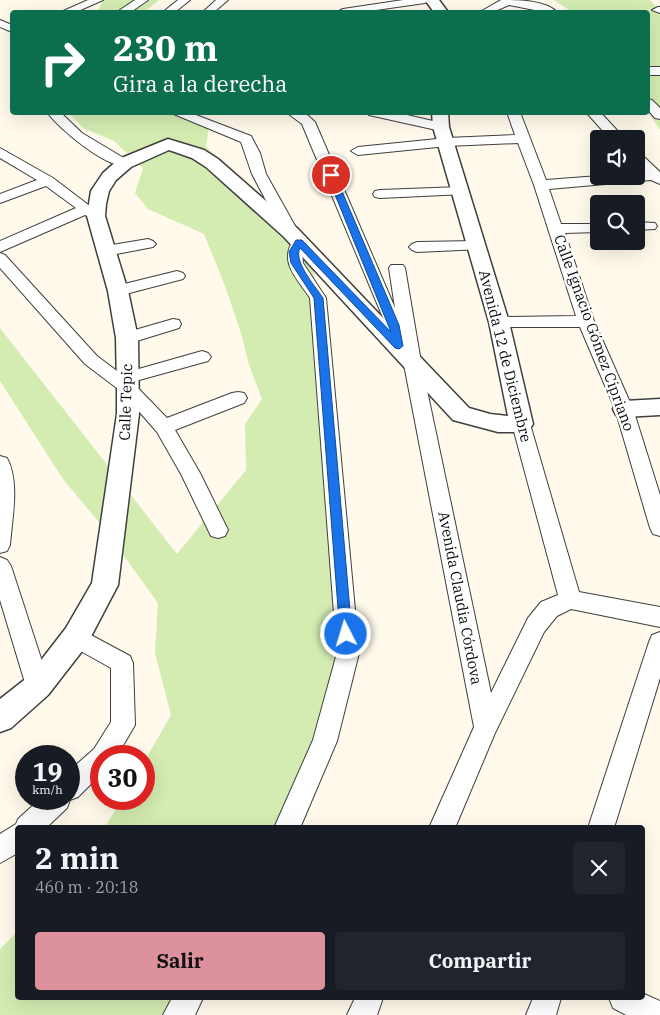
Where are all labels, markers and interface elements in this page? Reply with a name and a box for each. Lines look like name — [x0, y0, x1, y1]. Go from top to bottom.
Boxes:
text: 230 m — [113, 25, 218, 71]
icon: right — [30, 30, 95, 95]
text: Gira a la derecha — [113, 69, 287, 98]
map controls — [590, 130, 645, 250]
button: sound — [590, 130, 645, 185]
pin — [310, 154, 352, 196]
icon: arrive — [317, 161, 345, 189]
button: search — [590, 195, 645, 250]
street label: Calle Ignacio Gómez Cipriano — [550, 232, 639, 434]
street label: Avenida 12 de Diciembre — [475, 268, 536, 444]
street label: Calle Tepic — [115, 363, 136, 441]
street label: Avenida Claudia Córdova — [434, 510, 487, 686]
position arrow — [319, 607, 371, 659]
speed limit sign: 30 — [90, 745, 155, 810]
text: 19 — [32, 755, 63, 788]
text: km/h — [32, 782, 63, 797]
text: 2 min — [35, 838, 119, 877]
button: close — [573, 842, 625, 894]
text: 460 m · 20:18 — [35, 877, 138, 897]
button: Salir — [35, 932, 325, 990]
button: Compartir — [335, 932, 625, 990]

